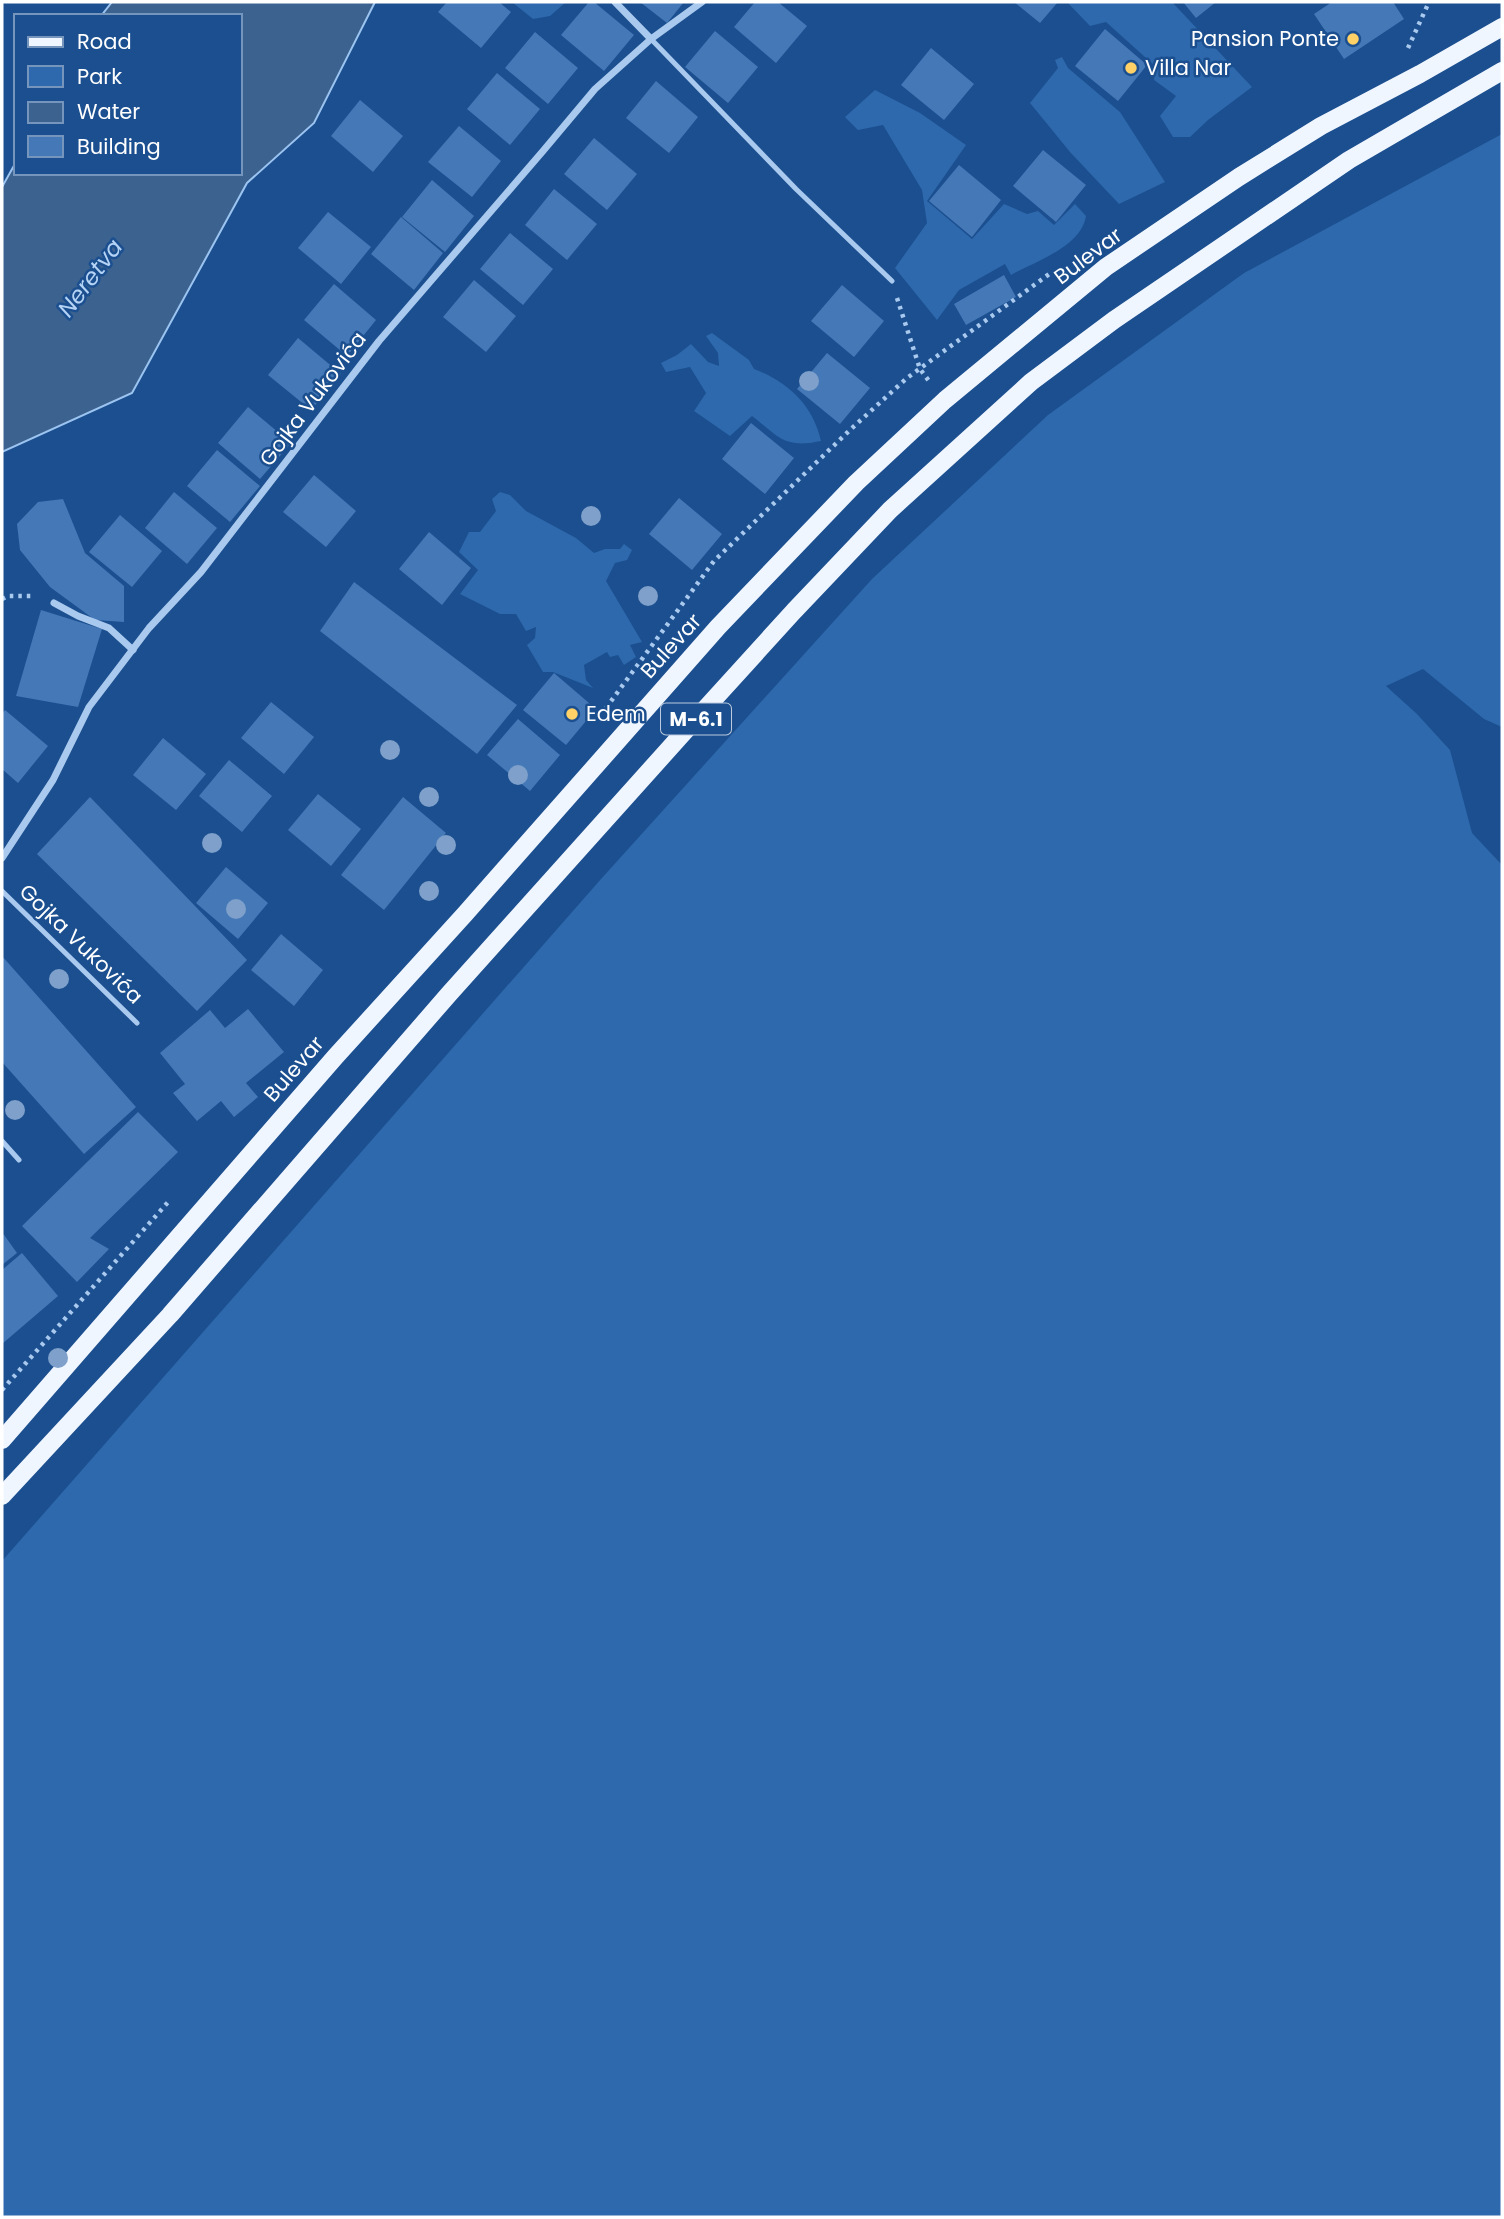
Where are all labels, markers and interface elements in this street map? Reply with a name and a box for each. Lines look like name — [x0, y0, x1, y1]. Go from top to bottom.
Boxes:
legend — [14, 14, 242, 175]
place label: Pansion Ponte — [1191, 24, 1339, 53]
text: Road — [77, 27, 132, 56]
marker: Pansion Ponte — [1345, 31, 1361, 47]
place label: Villa Nar — [1145, 53, 1231, 82]
marker: Villa Nar — [1123, 60, 1139, 76]
text: Park — [77, 62, 122, 91]
text: Water — [77, 97, 140, 126]
text: Building — [77, 132, 161, 161]
street label: Bulevar — [1048, 220, 1128, 291]
water label: Neretva — [50, 232, 130, 324]
street label: Gojka Vukovića — [252, 326, 373, 472]
street label: Bulevar — [634, 607, 708, 684]
place label: Edem — [586, 699, 646, 728]
road number: M-6.1 — [661, 704, 731, 734]
marker: Edem — [564, 706, 580, 722]
street label: Gojka Vukovića — [13, 877, 149, 1010]
street label: Bulevar — [257, 1029, 330, 1108]

